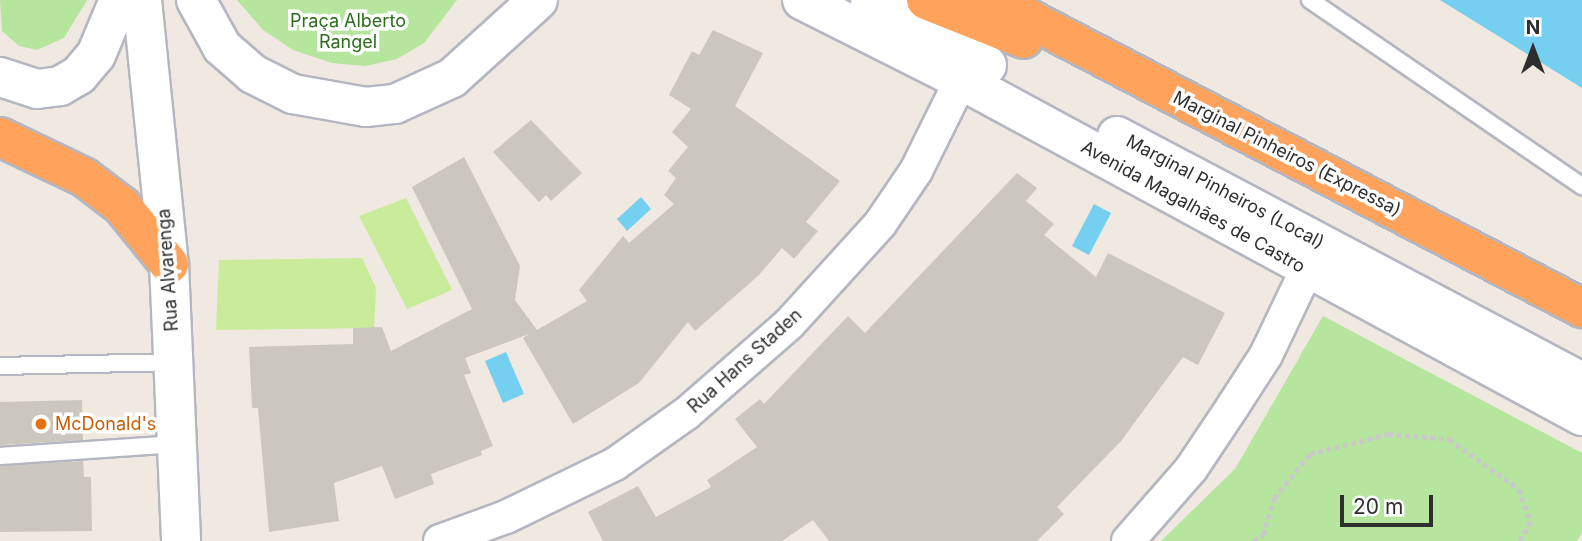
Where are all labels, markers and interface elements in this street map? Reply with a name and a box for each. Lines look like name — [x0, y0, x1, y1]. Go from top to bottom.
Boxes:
park label: Praça Alberto Rangel — [290, 11, 406, 54]
north arrow — [1498, 14, 1568, 84]
text: N — [1526, 16, 1540, 39]
street label: Marginal Pinheiros (Expressa) — [1169, 87, 1405, 221]
street label: Marginal Pinheiros (Local) — [1122, 131, 1328, 253]
street label: Avenida Magalhães de Castro — [1077, 136, 1309, 278]
street label: Rua Alvarenga — [153, 208, 183, 332]
street label: Rua Hans Staden — [684, 304, 806, 418]
place label: McDonald's — [55, 413, 156, 435]
marker: McDonald's — [33, 416, 49, 432]
scale bar — [1344, 482, 1437, 526]
text: 20 m — [1353, 494, 1403, 519]

